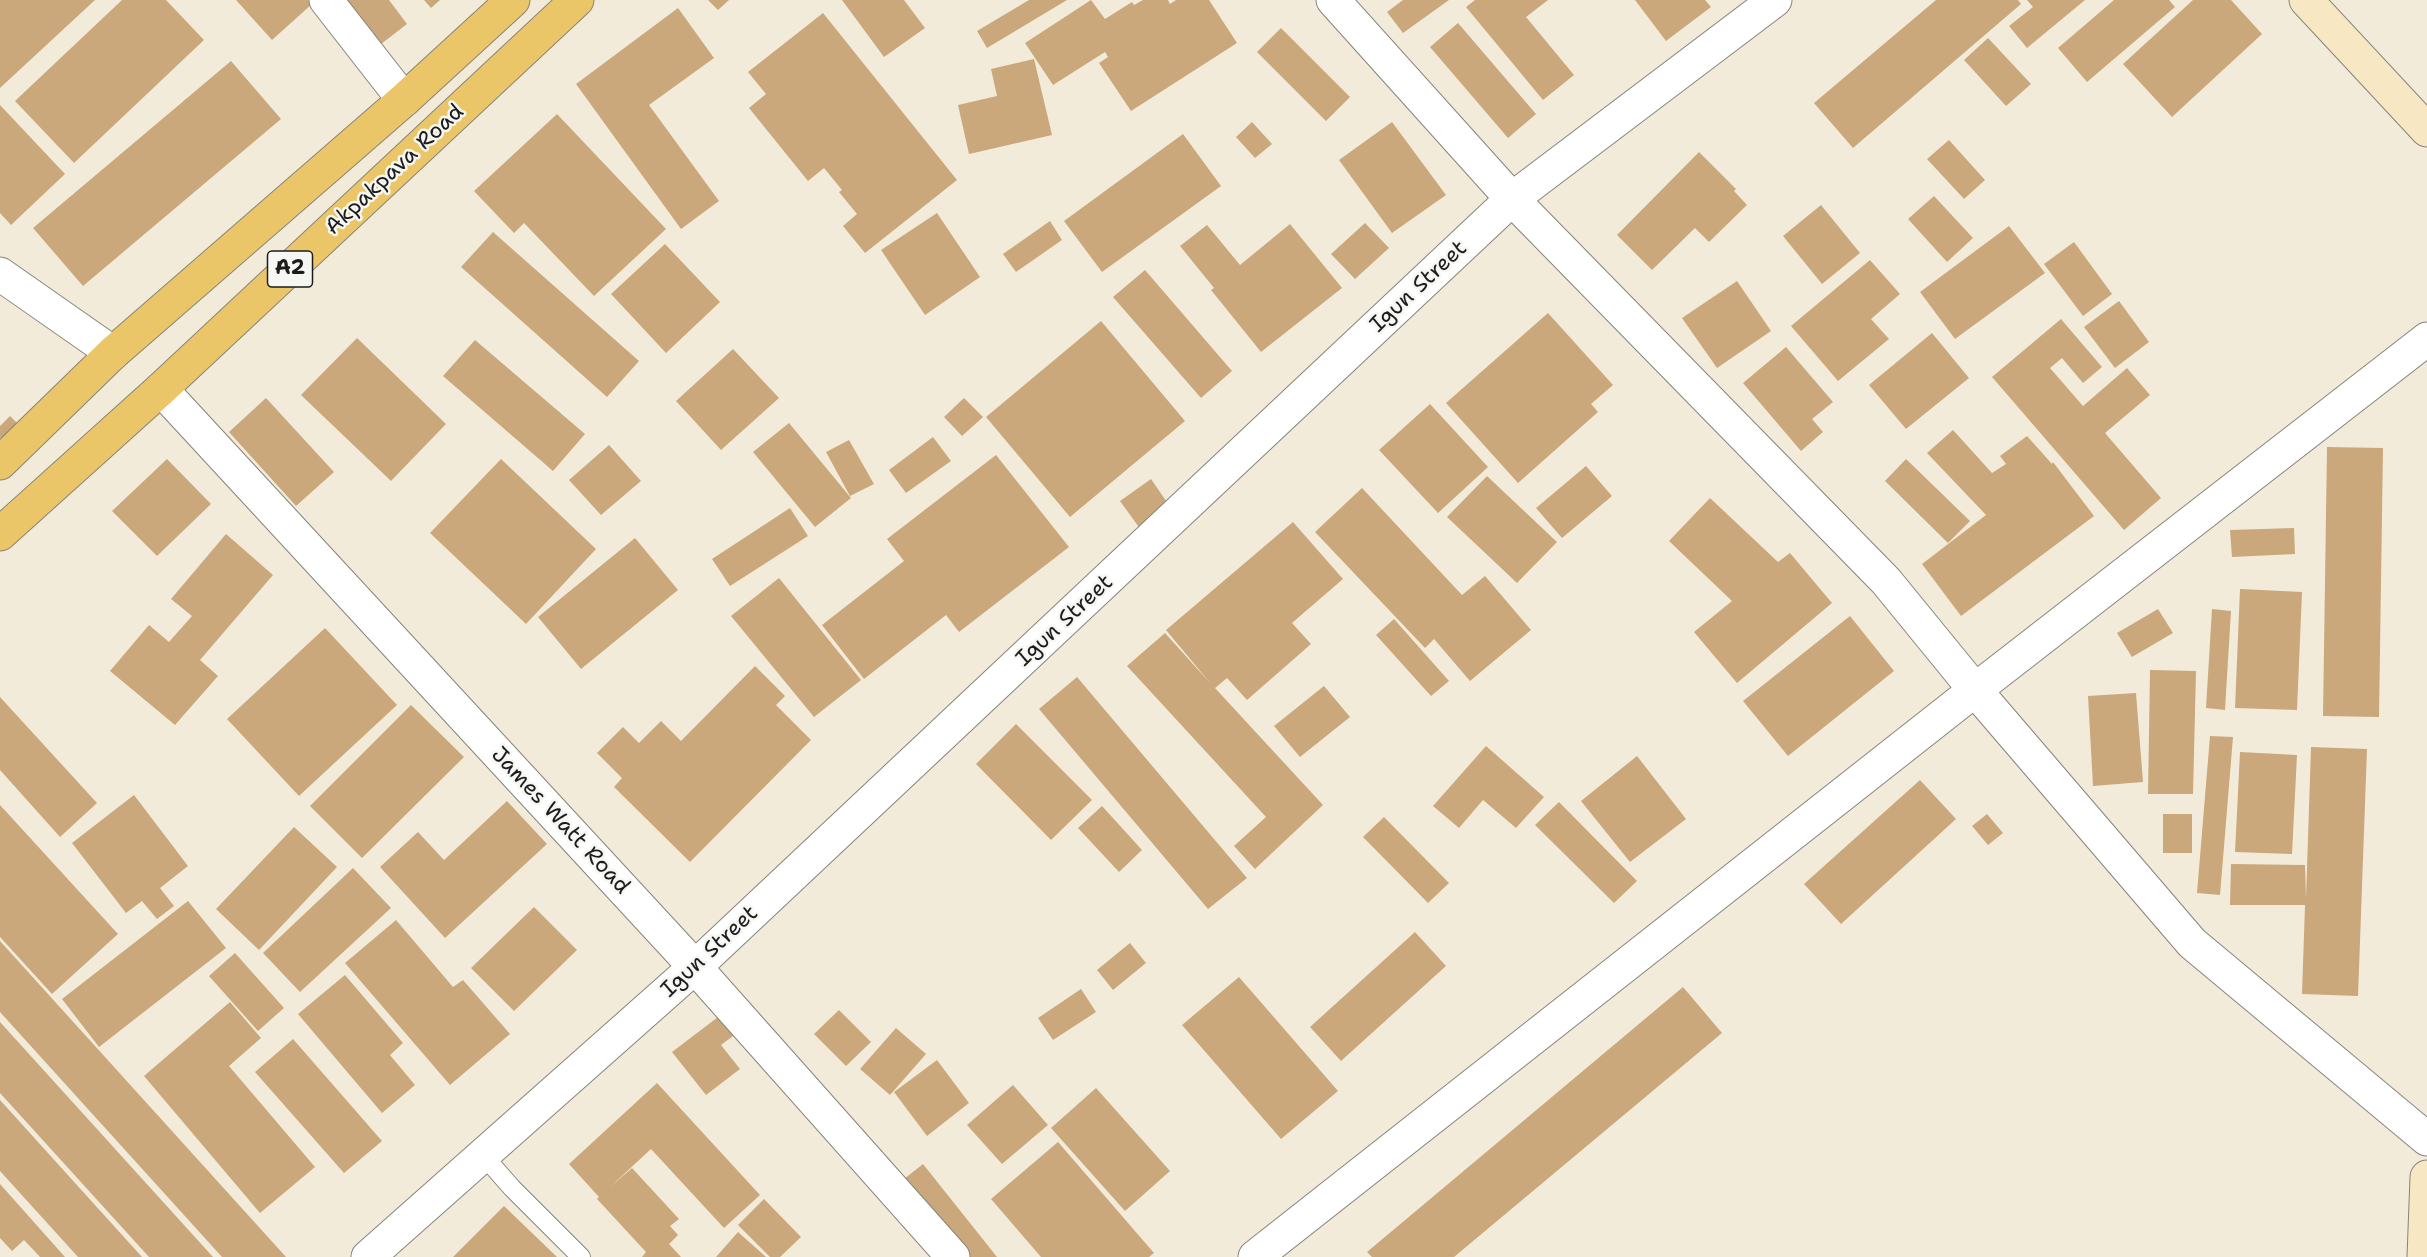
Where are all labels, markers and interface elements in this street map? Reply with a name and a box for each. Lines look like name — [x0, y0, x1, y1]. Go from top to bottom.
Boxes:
street label: Akpakpava Road — [320, 99, 470, 241]
street label: Igun Street — [1365, 235, 1473, 339]
road number: A2 — [268, 251, 312, 287]
street label: Igun Street — [1011, 569, 1119, 673]
street label: James Watt Road — [485, 742, 635, 900]
street label: Igun Street — [656, 900, 764, 1004]

